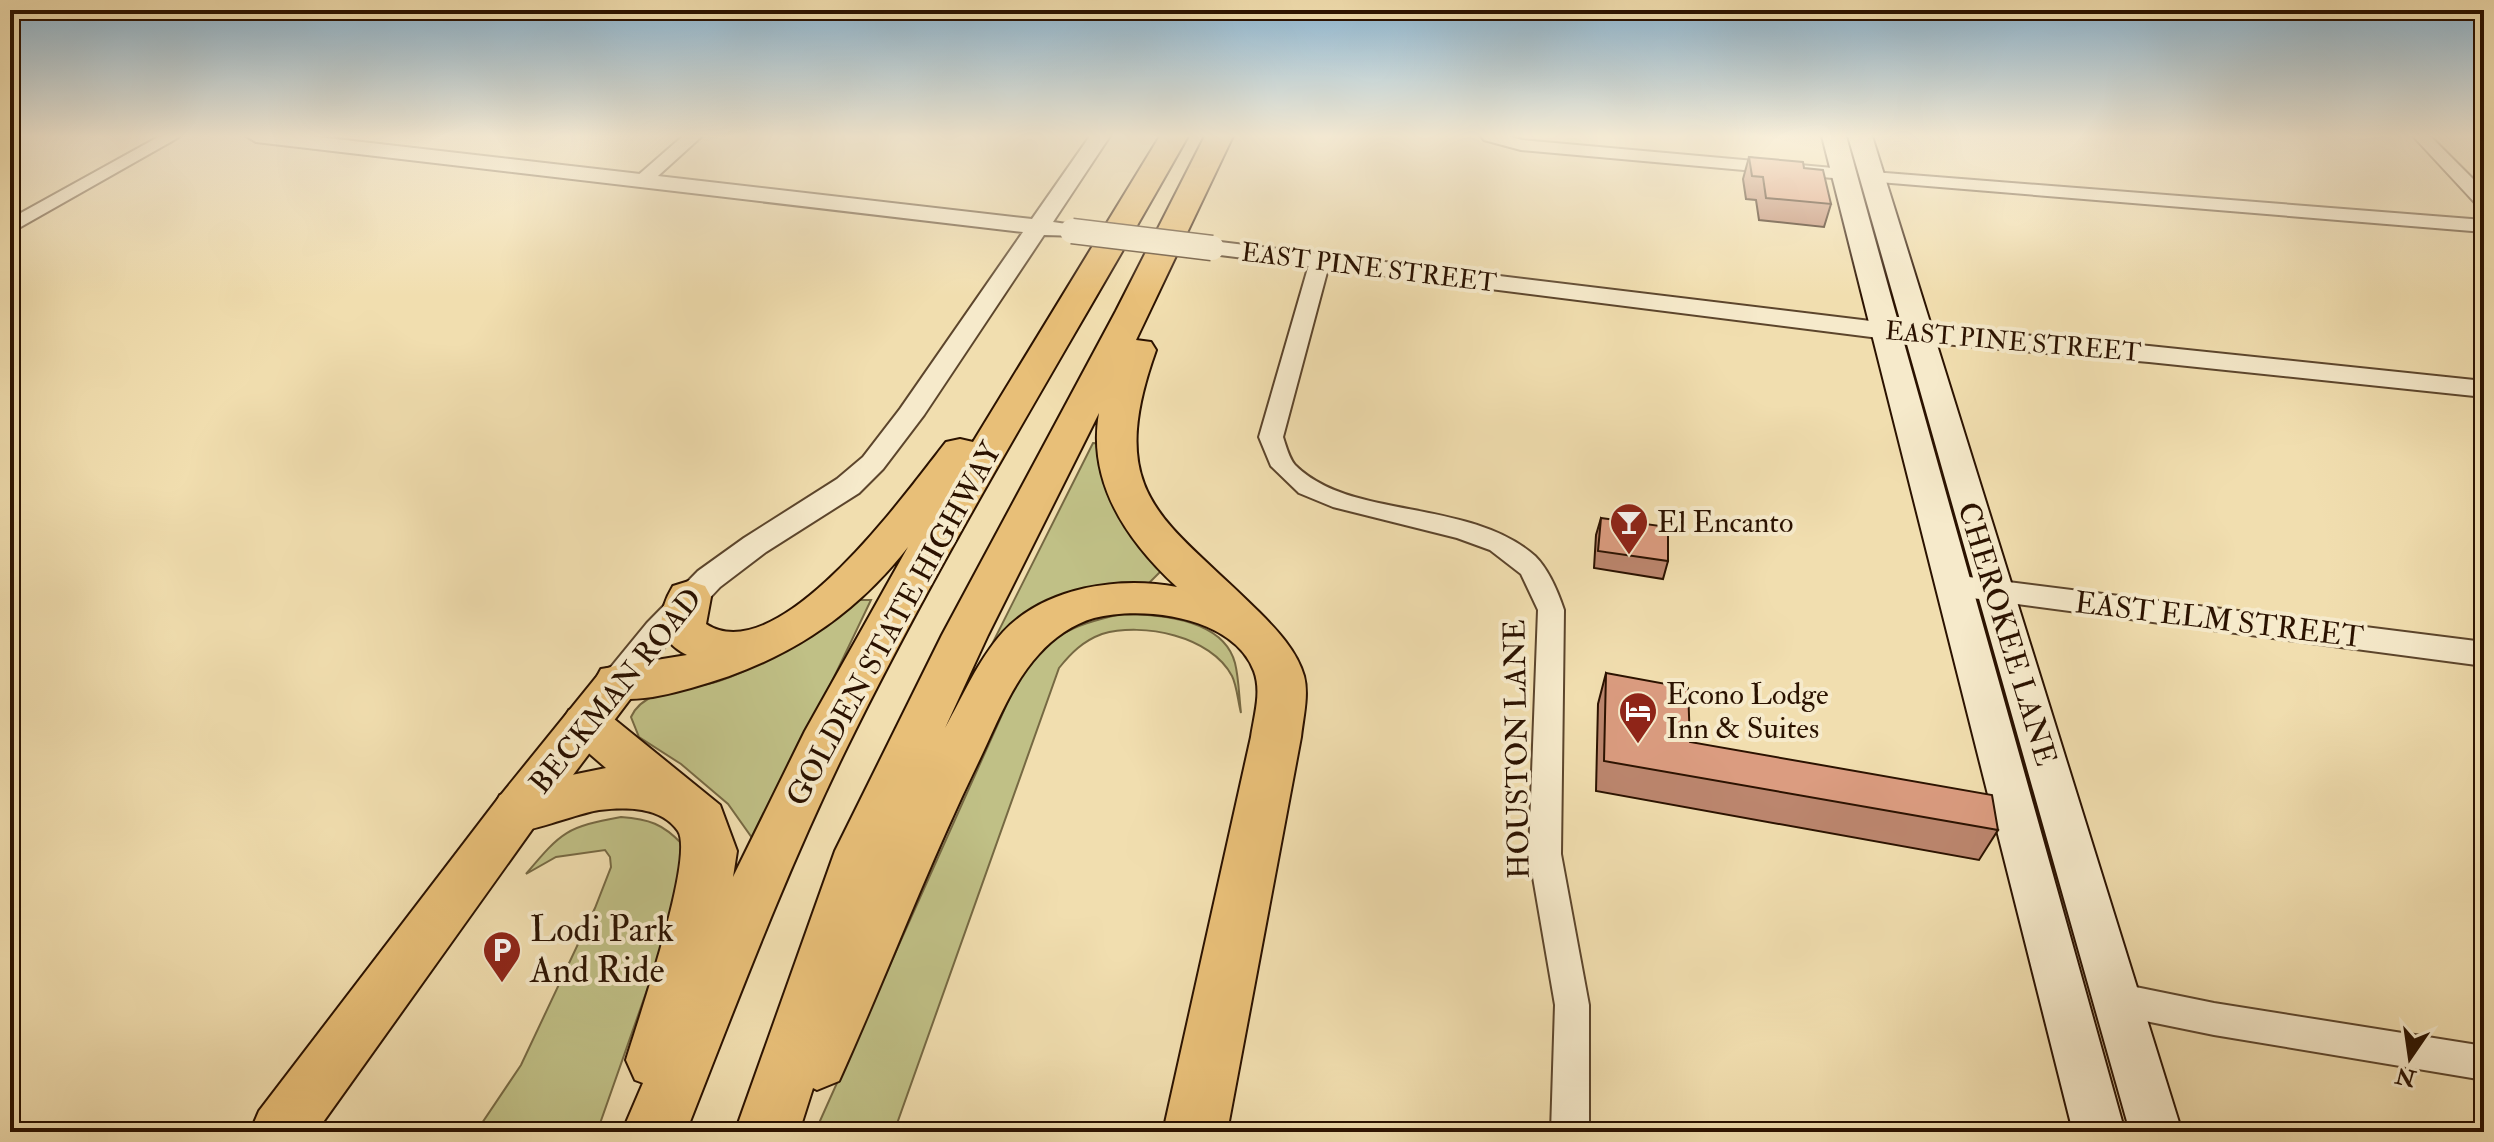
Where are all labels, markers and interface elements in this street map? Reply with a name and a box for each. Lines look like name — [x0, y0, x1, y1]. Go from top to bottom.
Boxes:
street label: EAST PINE STREET — [1240, 236, 1498, 300]
street label: EAST PINE STREET — [1884, 315, 2142, 369]
street label: GOLDEN STATE HIGHWAY — [778, 434, 1010, 812]
street label: CHEROKEE LANE — [1949, 498, 2065, 770]
bar icon: El Encanto — [1608, 501, 1650, 556]
place label: El Encanto — [1657, 504, 1793, 541]
street label: BECKMAN ROAD — [522, 581, 710, 801]
street label: EAST ELM STREET — [2073, 584, 2365, 656]
street label: HOUSTON LANE — [1496, 619, 1538, 879]
place label: Econo Lodge Inn & Suites — [1666, 676, 1829, 747]
hotel icon: Econo Lodge Inn & Suites — [1617, 690, 1659, 745]
place label: Lodi Park And Ride — [529, 907, 674, 993]
parking icon: Lodi Park And Ride — [481, 929, 523, 984]
north arrow — [2370, 1018, 2450, 1098]
text: N — [2393, 1061, 2419, 1093]

